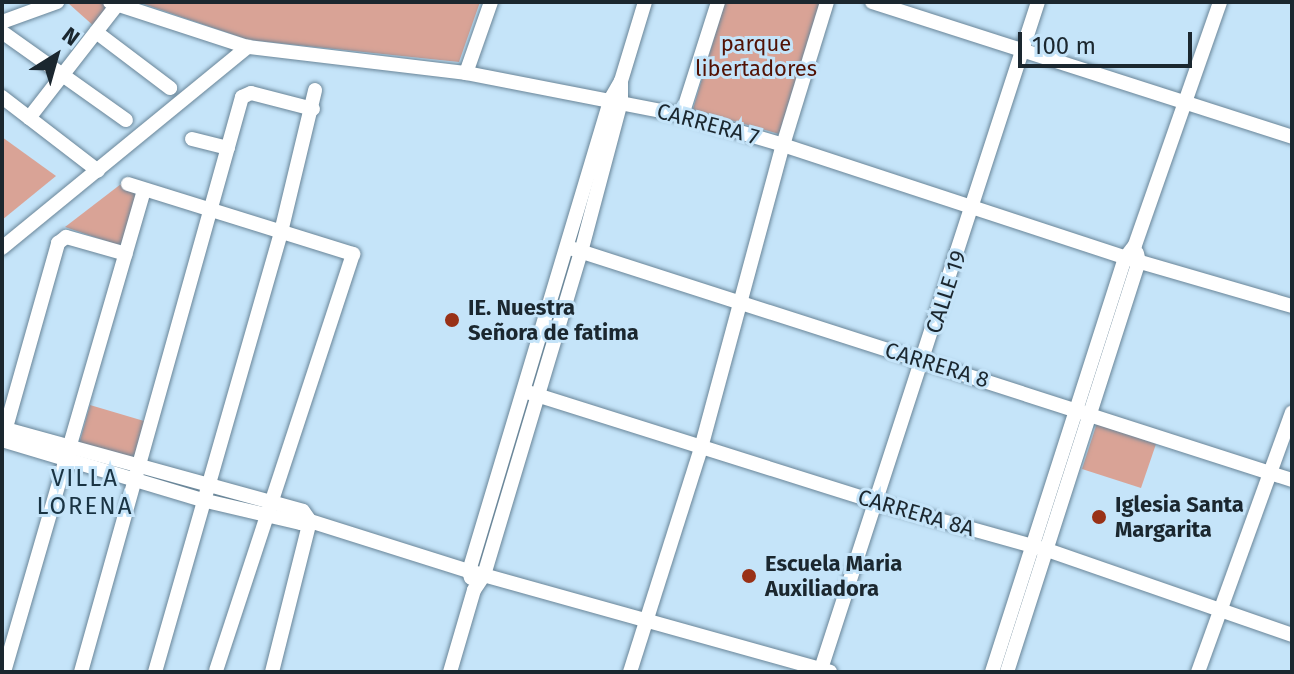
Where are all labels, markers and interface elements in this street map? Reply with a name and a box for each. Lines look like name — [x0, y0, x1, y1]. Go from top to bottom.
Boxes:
north arrow — [16, 16, 96, 96]
scale bar — [1022, 16, 1196, 66]
text: N — [57, 21, 85, 52]
park label: parque libertadores — [695, 30, 817, 82]
text: 100 m — [1032, 32, 1096, 60]
street label: CARRERA 7 — [654, 98, 762, 150]
street label: CALLE 19 — [920, 247, 972, 337]
place label: IE. Nuestra Señora de fatima — [468, 294, 639, 346]
marker: IE. Nuestra Señora de fatima — [443, 311, 461, 329]
street label: CARRERA 8 — [882, 337, 992, 393]
district label: VILLA LORENA — [37, 465, 133, 521]
street label: CARRERA 8A — [855, 484, 977, 542]
place label: Iglesia Santa Margarita — [1115, 491, 1244, 542]
marker: Iglesia Santa Margarita — [1090, 508, 1108, 526]
place label: Escuela Maria Auxiliadora — [765, 550, 902, 602]
marker: Escuela Maria Auxiliadora — [740, 567, 758, 585]

